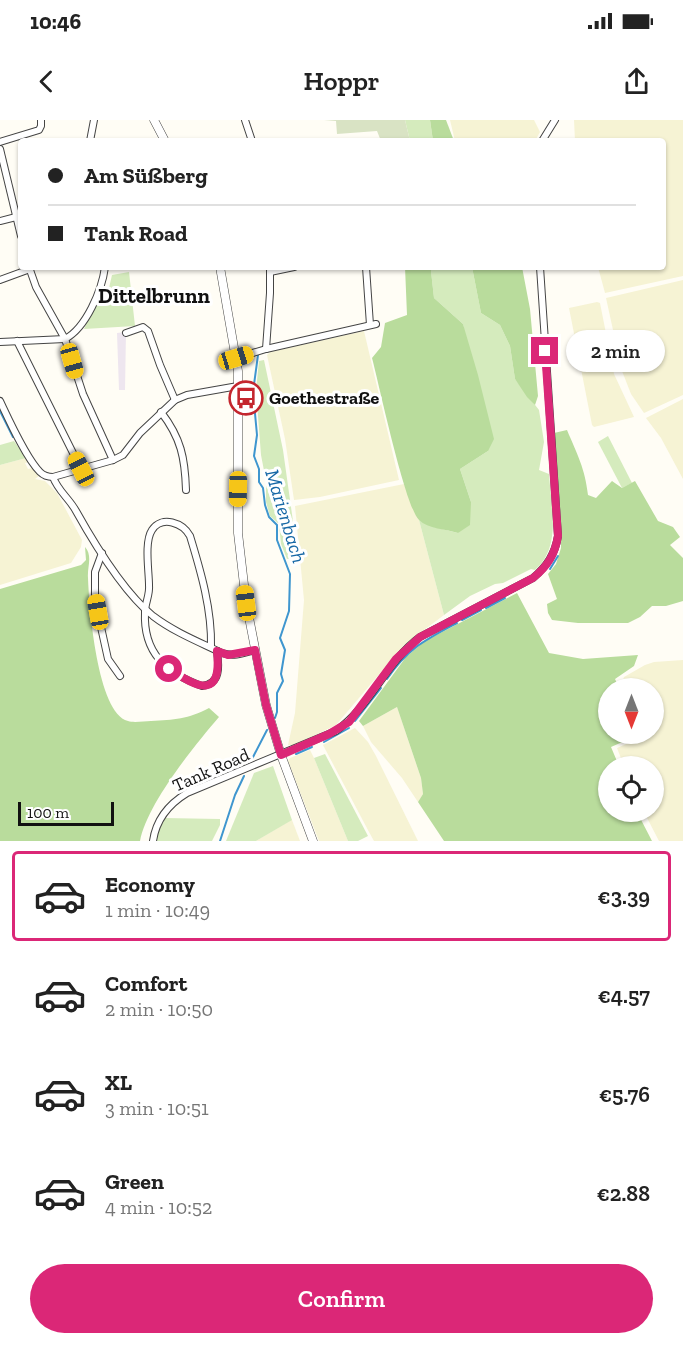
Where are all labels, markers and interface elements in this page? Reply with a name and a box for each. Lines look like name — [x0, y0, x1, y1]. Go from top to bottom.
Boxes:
text: 10:46 — [30, 8, 81, 35]
icon: back — [30, 65, 63, 98]
text: Hoppr — [303, 65, 380, 97]
icon: share — [620, 65, 653, 98]
text: Am Süßberg — [84, 162, 208, 189]
text: Tank Road — [84, 220, 188, 247]
district label: Dittelbrunn — [98, 283, 210, 308]
callout: 2 min — [566, 330, 665, 372]
route end — [531, 337, 558, 364]
text: 2 min — [591, 339, 640, 363]
car — [58, 341, 86, 381]
car — [216, 344, 256, 372]
bus stop icon: Goethestraße — [228, 380, 264, 416]
place label: Goethestraße — [269, 387, 380, 409]
car — [65, 449, 97, 489]
water label: Marienbach — [260, 466, 312, 566]
car — [229, 471, 247, 507]
car — [235, 584, 257, 622]
car — [86, 593, 110, 631]
route start — [155, 655, 182, 682]
north arrow — [598, 678, 664, 744]
map controls — [598, 678, 664, 822]
street label: Tank Road — [169, 743, 253, 797]
button: locate — [598, 756, 664, 822]
scale bar — [18, 799, 114, 826]
text: 100 m — [27, 803, 69, 822]
icon: car — [33, 869, 87, 923]
text: Economy — [105, 871, 195, 898]
text: €3.39 — [598, 883, 650, 910]
text: 1 min · 10:49 — [105, 898, 210, 922]
icon: car — [33, 968, 87, 1022]
text: Comfort — [105, 970, 187, 997]
text: €4.57 — [598, 982, 650, 1009]
text: 2 min · 10:50 — [105, 997, 213, 1021]
icon: car — [33, 1067, 87, 1121]
text: XL — [105, 1069, 132, 1096]
text: €5.76 — [599, 1081, 650, 1108]
text: 3 min · 10:51 — [105, 1096, 209, 1120]
icon: car — [33, 1166, 87, 1220]
text: Green — [105, 1168, 164, 1195]
text: €2.88 — [597, 1180, 650, 1207]
text: 4 min · 10:52 — [105, 1195, 212, 1219]
button: Confirm — [30, 1264, 653, 1333]

